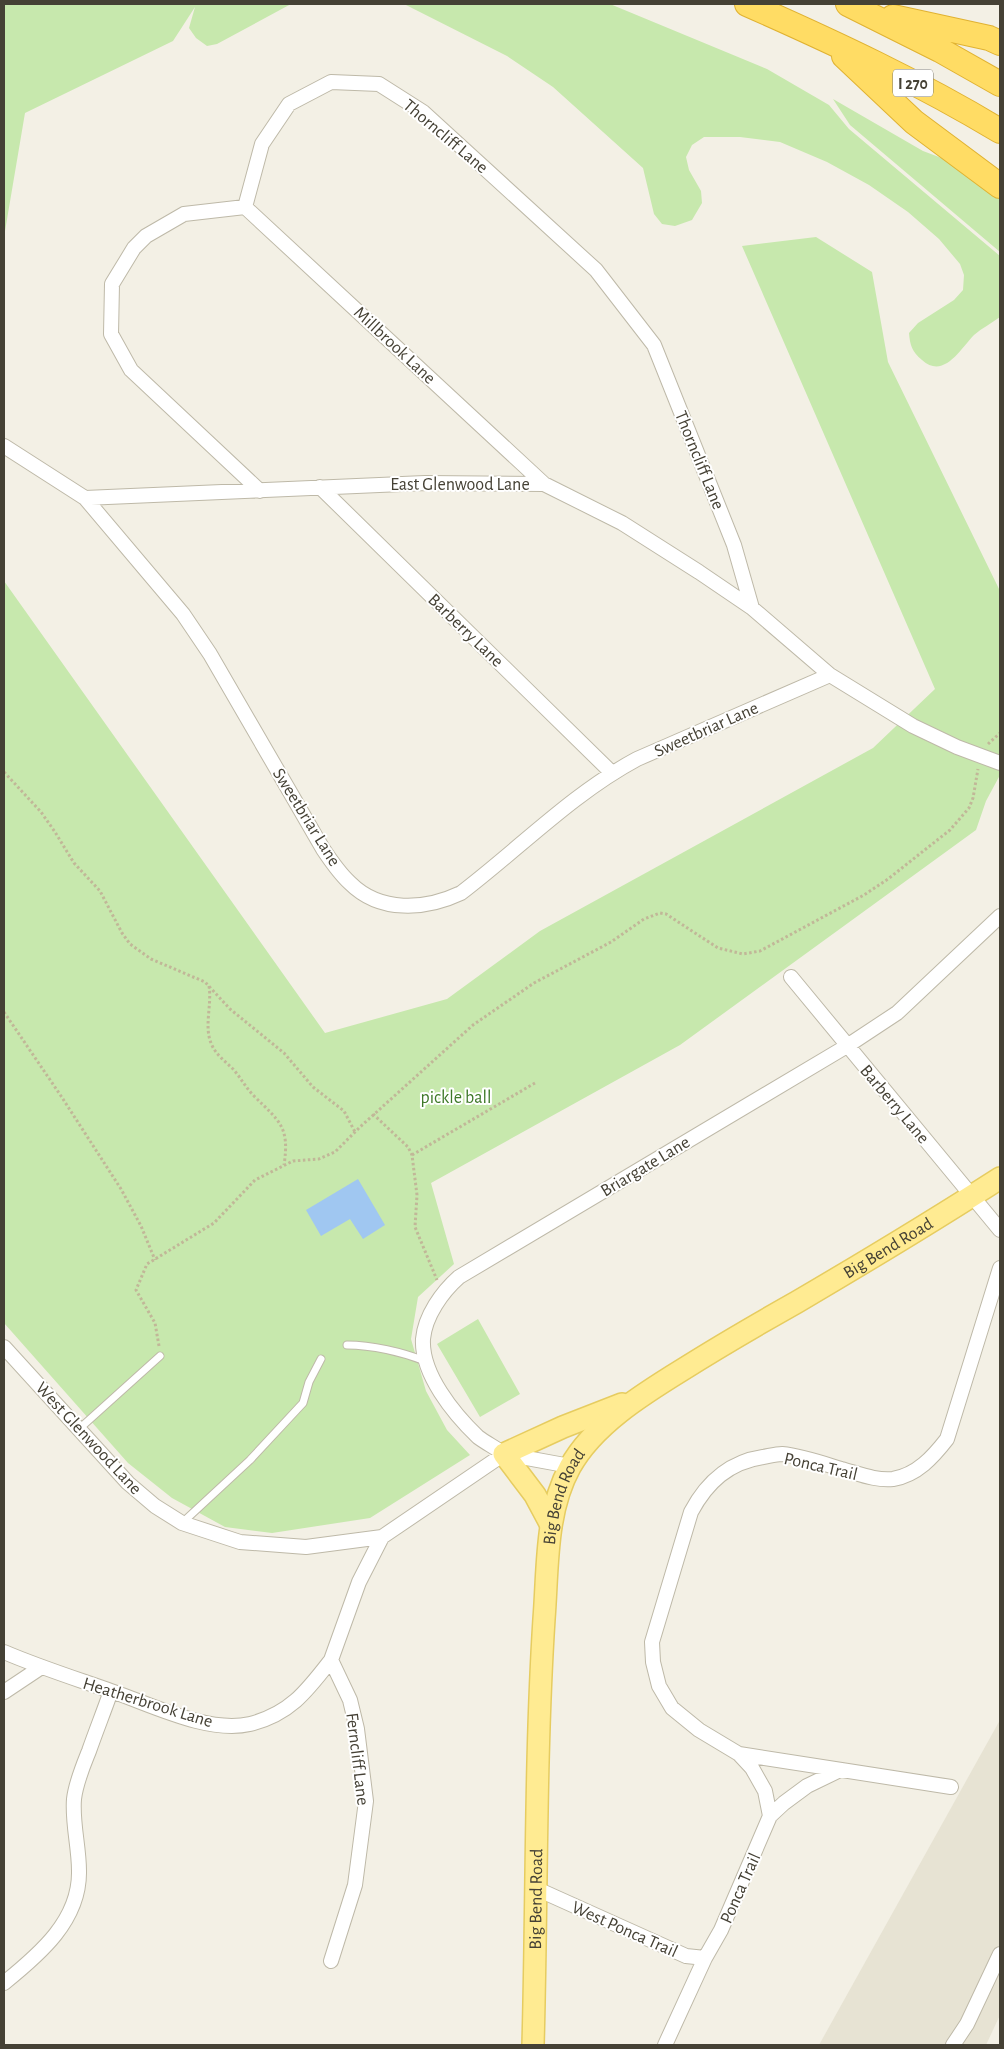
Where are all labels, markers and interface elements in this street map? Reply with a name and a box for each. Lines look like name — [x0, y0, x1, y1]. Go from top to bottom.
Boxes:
road number: I 270 — [893, 70, 933, 96]
street label: Thorncliff Lane — [400, 96, 491, 177]
street label: Millbrook Lane — [350, 304, 439, 388]
street label: Thorncliff Lane — [671, 409, 727, 512]
street label: East Glenwood Lane — [390, 476, 530, 494]
street label: Barberry Lane — [424, 591, 506, 671]
street label: Sweetbriar Lane — [652, 699, 761, 761]
street label: Sweetbriar Lane — [269, 765, 343, 870]
street label: Barberry Lane — [856, 1062, 932, 1148]
park label: pickle ball — [421, 1089, 491, 1107]
street label: Briargate Lane — [598, 1133, 693, 1200]
street label: Big Bend Road — [840, 1215, 936, 1282]
street label: West Glenwood Lane — [32, 1379, 145, 1498]
street label: Big Bend Road — [541, 1446, 589, 1546]
street label: Ponca Trail — [782, 1450, 859, 1484]
street label: Heatherbrook Lane — [81, 1675, 215, 1731]
street label: Ferncliff Lane — [342, 1712, 372, 1807]
street label: Big Bend Road — [527, 1848, 546, 1950]
street label: Ponca Trail — [717, 1850, 764, 1926]
street label: West Ponca Trail — [569, 1899, 680, 1961]

